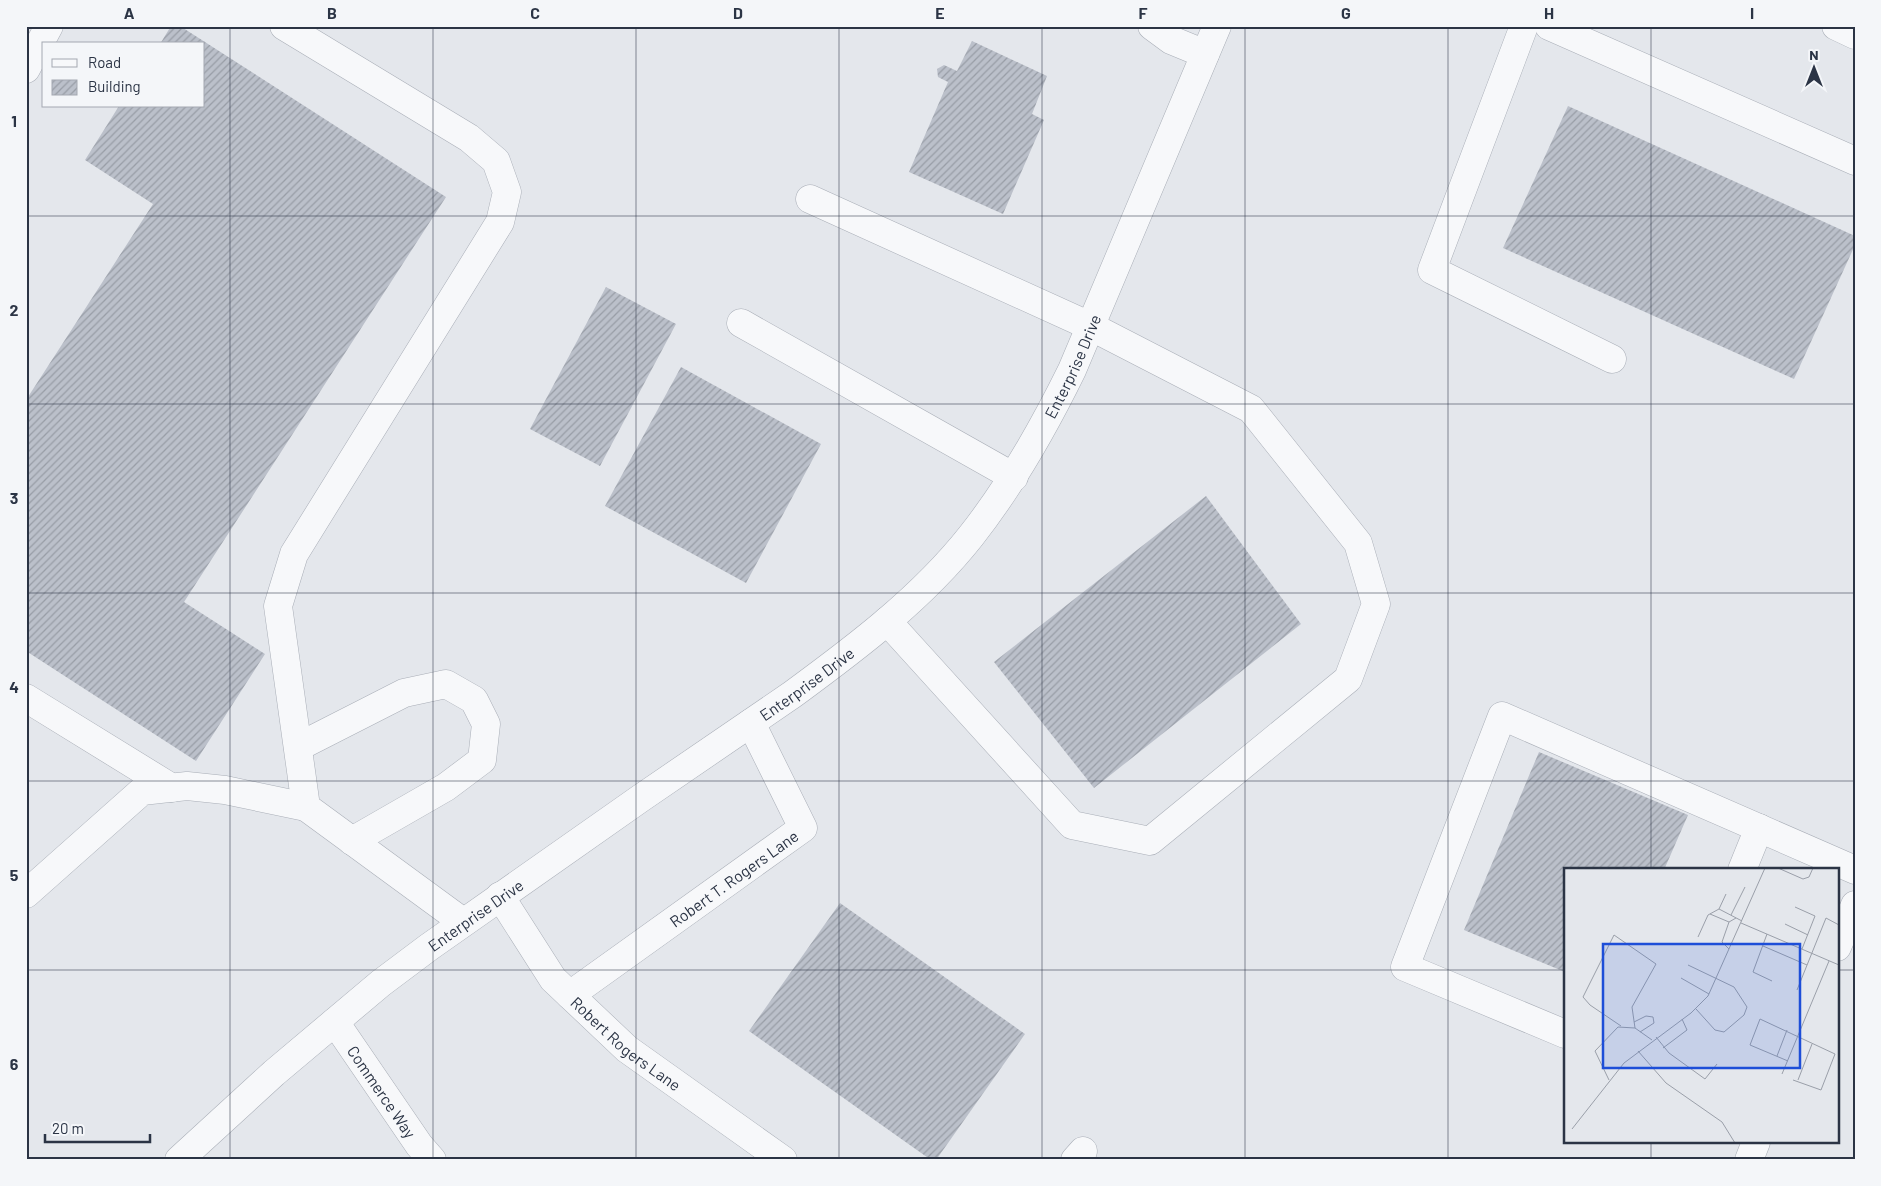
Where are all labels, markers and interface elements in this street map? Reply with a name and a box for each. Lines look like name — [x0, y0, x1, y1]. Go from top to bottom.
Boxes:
text: A — [124, 3, 135, 22]
text: B — [327, 3, 337, 22]
text: C — [530, 3, 540, 22]
text: D — [733, 3, 743, 22]
text: E — [935, 3, 945, 22]
text: F — [1139, 3, 1148, 22]
text: G — [1341, 3, 1351, 22]
text: H — [1544, 3, 1554, 22]
text: I — [1750, 3, 1754, 22]
legend — [42, 42, 205, 108]
north arrow — [1788, 42, 1838, 92]
text: N — [1809, 46, 1819, 63]
text: Road — [88, 53, 121, 71]
text: Building — [88, 77, 141, 95]
text: 1 — [11, 111, 17, 130]
text: 2 — [10, 300, 19, 319]
street label: Enterprise Drive — [1040, 311, 1104, 421]
text: 3 — [10, 488, 18, 507]
street label: Enterprise Drive — [755, 643, 857, 724]
text: 4 — [9, 677, 19, 696]
street label: Robert T. Rogers Lane — [665, 825, 801, 930]
text: 5 — [10, 865, 19, 884]
inset map — [1564, 868, 1838, 1144]
street label: Enterprise Drive — [424, 875, 526, 955]
street label: Robert Rogers Lane — [567, 992, 685, 1094]
street label: Commerce Way — [344, 1041, 421, 1142]
text: 6 — [10, 1054, 19, 1073]
scale bar — [45, 1111, 150, 1143]
text: 20 m — [52, 1119, 84, 1137]

